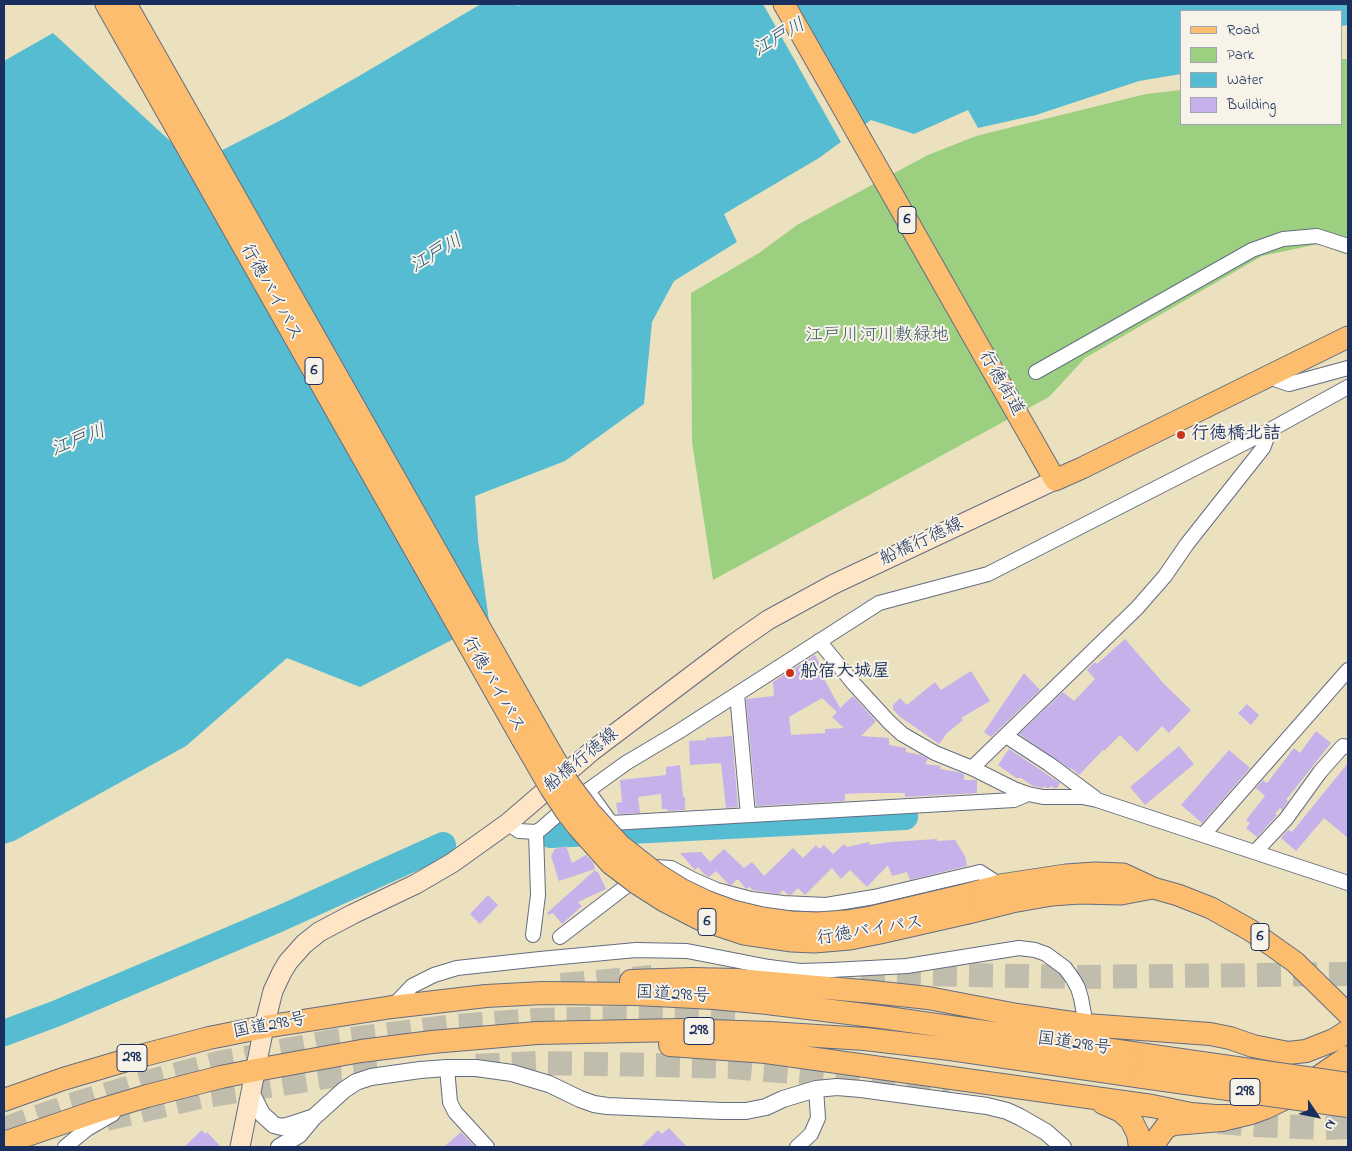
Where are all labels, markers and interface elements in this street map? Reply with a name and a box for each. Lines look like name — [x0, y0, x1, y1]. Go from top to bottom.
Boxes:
legend — [1180, 10, 1342, 125]
water label: 江戸川 — [750, 15, 810, 63]
text: Road — [1227, 19, 1260, 41]
text: Park — [1227, 44, 1254, 66]
text: Water — [1227, 69, 1263, 91]
text: Building — [1227, 94, 1276, 116]
road number: 6 — [898, 206, 916, 234]
water label: 江戸川 — [407, 231, 467, 279]
street label: 行徳バイパス — [234, 241, 306, 345]
park label: 江戸川河川敷緑地 — [805, 326, 949, 348]
street label: 行徳街道 — [973, 347, 1027, 421]
road number: 6 — [305, 358, 323, 384]
water label: 江戸川 — [48, 421, 110, 463]
place label: 行徳橋北詰 — [1191, 424, 1281, 446]
marker: 行徳橋北詰 — [1175, 429, 1187, 441]
street label: 船橋行徳線 — [877, 514, 967, 572]
street label: 行徳バイパス — [456, 633, 528, 737]
place label: 船宿大城屋 — [800, 662, 890, 684]
marker: 船宿大城屋 — [784, 667, 796, 679]
street label: 船橋行徳線 — [540, 724, 624, 798]
road number: 6 — [698, 909, 716, 936]
street label: 行徳バイパス — [815, 913, 925, 951]
road number: 6 — [1251, 924, 1269, 950]
street label: 国道298号 — [635, 983, 711, 1009]
street label: 国道298号 — [231, 1009, 309, 1045]
road number: 298 — [684, 1018, 714, 1044]
street label: 国道298号 — [1035, 1029, 1113, 1061]
road number: 298 — [117, 1044, 147, 1072]
road number: 298 — [1230, 1078, 1260, 1106]
north arrow — [1292, 1091, 1342, 1141]
text: N — [1319, 1115, 1341, 1134]

